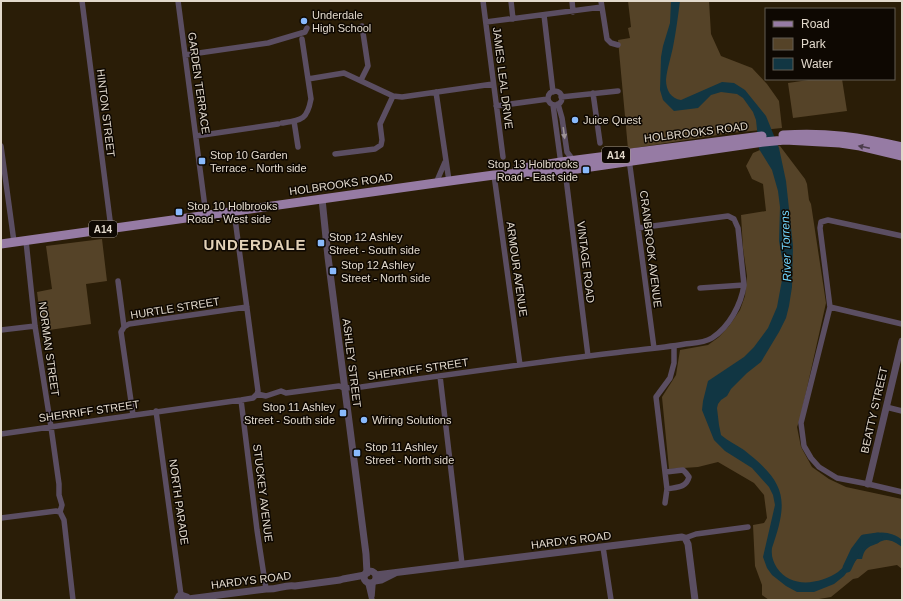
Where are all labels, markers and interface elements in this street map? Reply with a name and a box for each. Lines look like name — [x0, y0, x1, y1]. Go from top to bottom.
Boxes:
legend — [765, 8, 895, 80]
place label: Underdale High School — [312, 9, 371, 34]
marker: Underdale High School — [299, 16, 309, 26]
text: Road — [801, 17, 830, 31]
street label: JAMES LEAL DRIVE — [491, 26, 515, 130]
street label: GARDEN TERRACE — [186, 31, 212, 135]
text: Park — [801, 37, 827, 51]
text: Water — [801, 57, 833, 71]
street label: HINTON STREET — [95, 68, 117, 158]
place label: Juice Quest — [583, 114, 641, 126]
marker: Juice Quest — [570, 115, 580, 125]
street label: HOLBROOKS ROAD — [643, 120, 749, 144]
one-way arrow — [561, 127, 567, 139]
one-way arrow — [858, 143, 870, 149]
road number: A14 — [602, 147, 630, 163]
place label: Stop 10 Garden Terrace - North side — [210, 149, 307, 174]
marker: Stop 10 Garden Terrace - North side — [197, 156, 207, 166]
place label: Stop 13 Holbrooks Road - East side — [488, 158, 578, 183]
marker: Stop 13 Holbrooks Road - East side — [581, 165, 591, 175]
street label: HOLBROOKS ROAD — [288, 171, 394, 197]
street label: CRANBROOK AVENUE — [638, 190, 664, 308]
place label: Stop 10 Holbrooks Road - West side — [187, 200, 278, 225]
marker: Stop 10 Holbrooks Road - West side — [174, 207, 184, 217]
water label: River Torrens — [778, 210, 794, 282]
street label: VINTAGE ROAD — [575, 220, 597, 304]
road number: A14 — [89, 221, 117, 237]
street label: ARMOUR AVENUE — [504, 221, 530, 317]
place label: Stop 12 Ashley Street - South side — [329, 231, 420, 256]
district label: UNDERDALE — [203, 236, 307, 253]
marker: Stop 12 Ashley Street - South side — [316, 238, 326, 248]
place label: Stop 12 Ashley Street - North side — [341, 259, 430, 284]
marker: Stop 12 Ashley Street - North side — [328, 266, 338, 276]
street label: HURTLE STREET — [129, 295, 221, 321]
street label: NORMAN STREET — [36, 301, 62, 397]
street label: ASHLEY STREET — [341, 318, 363, 408]
street label: SHERRIFF STREET — [367, 356, 469, 382]
street label: BEATTY STREET — [858, 365, 890, 454]
street label: SHERRIFF STREET — [38, 398, 140, 424]
place label: Stop 11 Ashley Street - South side — [244, 401, 335, 426]
marker: Stop 11 Ashley Street - South side — [338, 408, 348, 418]
place label: Wiring Solutions — [372, 414, 452, 426]
marker: Wiring Solutions — [359, 415, 369, 425]
place label: Stop 11 Ashley Street - North side — [365, 441, 454, 466]
street label: STUCKEY AVENUE — [251, 443, 275, 543]
marker: Stop 11 Ashley Street - North side — [352, 448, 362, 458]
street label: NORTH PARADE — [167, 458, 191, 546]
street label: HARDYS ROAD — [530, 529, 612, 551]
street label: HARDYS ROAD — [210, 569, 292, 591]

